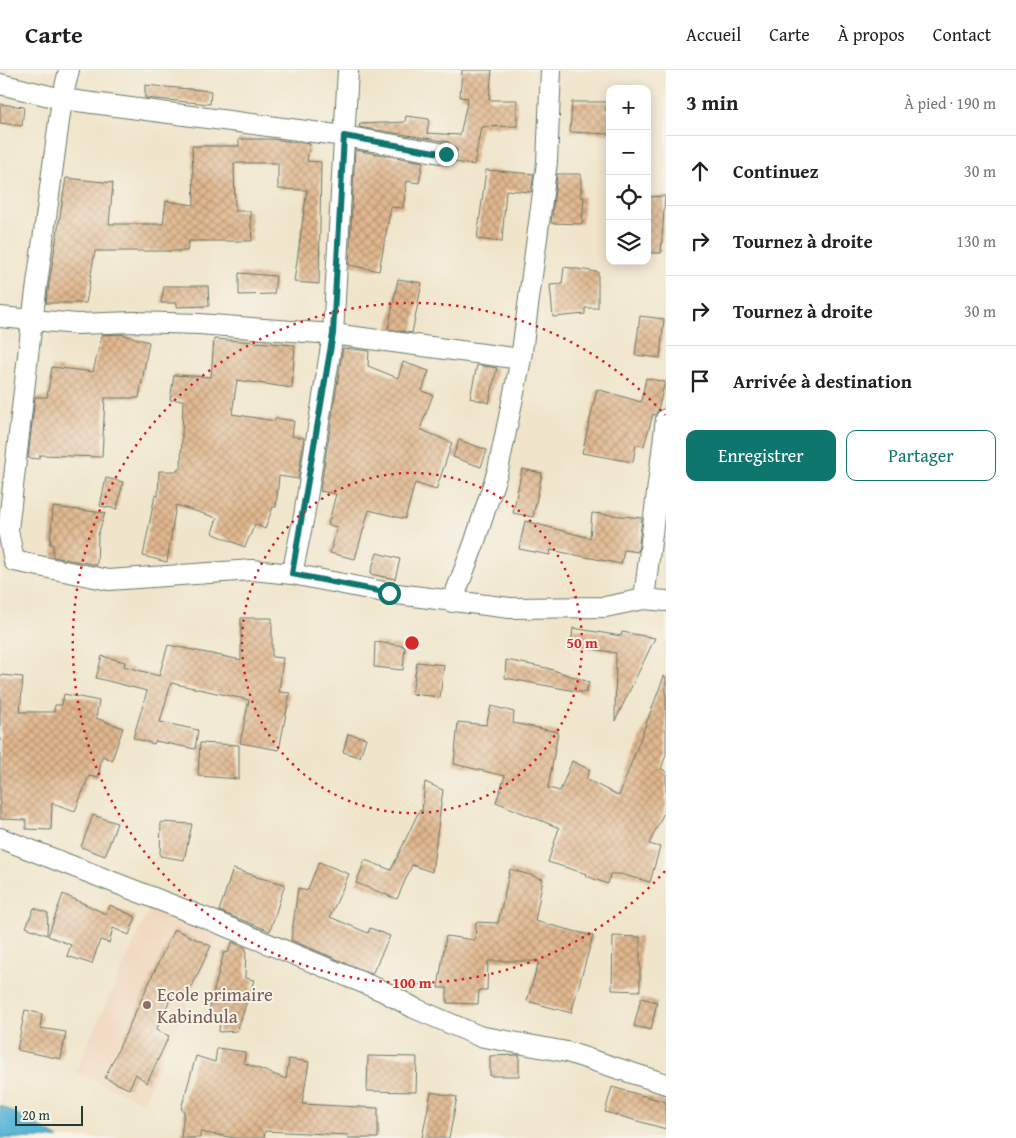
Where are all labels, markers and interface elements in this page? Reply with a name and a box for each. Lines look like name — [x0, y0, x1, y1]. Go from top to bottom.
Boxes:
text: Carte — [25, 17, 83, 52]
text: Accueil — [686, 21, 741, 48]
text: Carte — [769, 21, 810, 48]
text: À propos — [838, 21, 905, 48]
text: Contact — [933, 21, 991, 48]
map controls — [606, 85, 651, 265]
button: + — [606, 85, 651, 130]
text: 3 min — [686, 87, 738, 118]
text: À pied · 190 m — [904, 91, 996, 115]
button: − — [606, 130, 651, 175]
route end — [435, 143, 458, 166]
icon: ahead — [686, 157, 714, 185]
text: Continuez — [733, 157, 819, 185]
text: 30 m — [964, 159, 996, 183]
button: locate — [606, 175, 651, 220]
button: layers — [606, 220, 651, 265]
icon: right — [686, 227, 714, 255]
text: Tournez à droite — [733, 227, 873, 255]
text: 130 m — [956, 229, 996, 253]
icon: right — [686, 297, 714, 325]
text: Tournez à droite — [733, 297, 873, 325]
text: 30 m — [964, 299, 996, 323]
icon: arrive — [686, 367, 714, 395]
text: Arrivée à destination — [733, 367, 912, 395]
button: Enregistrer — [686, 430, 836, 481]
button: Partager — [846, 430, 996, 481]
route start — [378, 582, 401, 605]
text: 50 m — [566, 632, 598, 653]
centre of rings — [403, 634, 421, 652]
text: 100 m — [392, 972, 432, 993]
place label: Ecole primaire Kabindula — [157, 980, 273, 1030]
marker: Ecole primaire Kabindula — [141, 999, 153, 1011]
scale bar — [15, 1103, 82, 1126]
text: 20 m — [22, 1105, 50, 1125]

